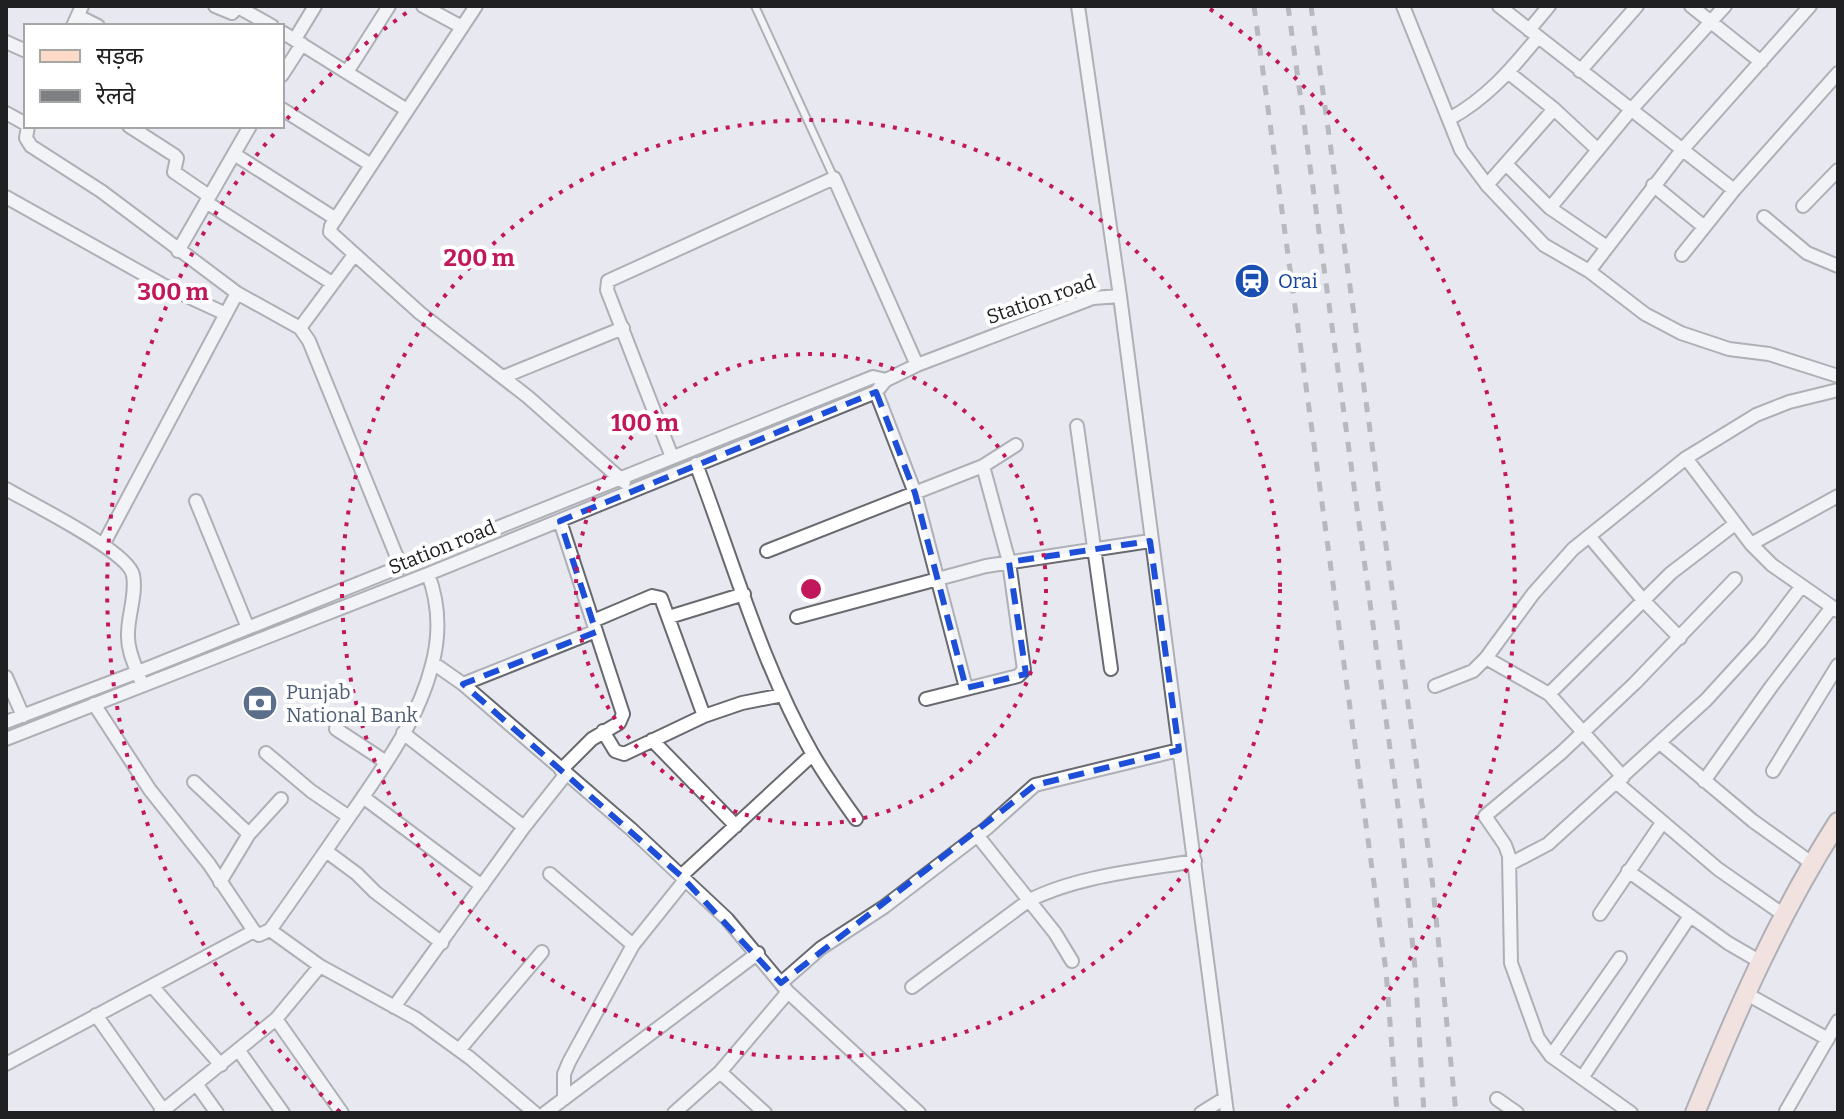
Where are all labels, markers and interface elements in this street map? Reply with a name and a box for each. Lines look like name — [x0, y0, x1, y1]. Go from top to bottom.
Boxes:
legend — [24, 24, 284, 128]
text: सड़क — [96, 42, 144, 70]
text: रेलवे — [95, 82, 136, 110]
text: 200 m — [443, 244, 515, 272]
station icon: Orai — [1233, 262, 1271, 300]
street label: Station road — [983, 269, 1099, 329]
place label: Orai — [1278, 269, 1318, 293]
text: 300 m — [137, 278, 209, 306]
text: 100 m — [611, 409, 679, 437]
street label: Station road — [385, 515, 499, 579]
centre of rings — [797, 575, 825, 603]
place label: Punjab National Bank — [286, 680, 419, 727]
bank icon: Punjab National Bank — [241, 684, 279, 722]

